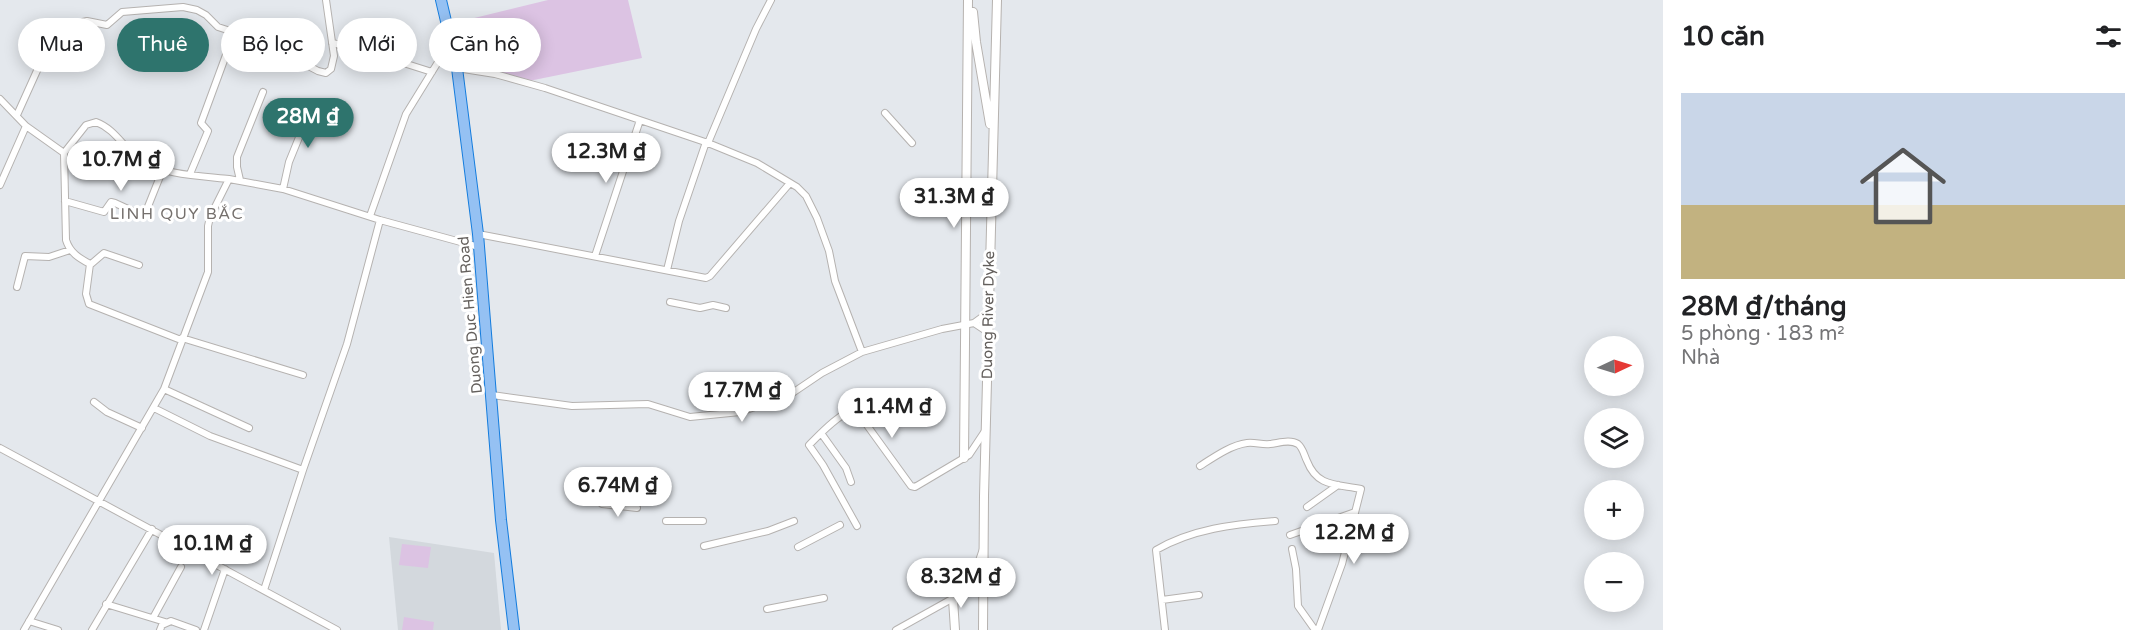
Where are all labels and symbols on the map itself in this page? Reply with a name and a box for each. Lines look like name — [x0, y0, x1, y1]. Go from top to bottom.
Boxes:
pin: 28M ₫ — [266, 98, 350, 149]
pin: 12.3M ₫ — [551, 133, 661, 184]
pin: 10.7M ₫ — [66, 141, 176, 192]
pin: 31.3M ₫ — [899, 178, 1009, 229]
district label: LINH QUY BẮC — [110, 204, 244, 224]
street label: Duong Duc Hien Road — [454, 235, 486, 395]
street label: Duong River Dyke — [978, 251, 998, 379]
north arrow — [1584, 336, 1644, 396]
pin: 17.7M ₫ — [687, 372, 797, 423]
pin: 11.4M ₫ — [837, 388, 947, 439]
pin: 6.74M ₫ — [563, 467, 673, 518]
pin: 12.2M ₫ — [1299, 514, 1409, 565]
pin: 10.1M ₫ — [157, 525, 267, 576]
pin: 8.32M ₫ — [906, 558, 1016, 609]

